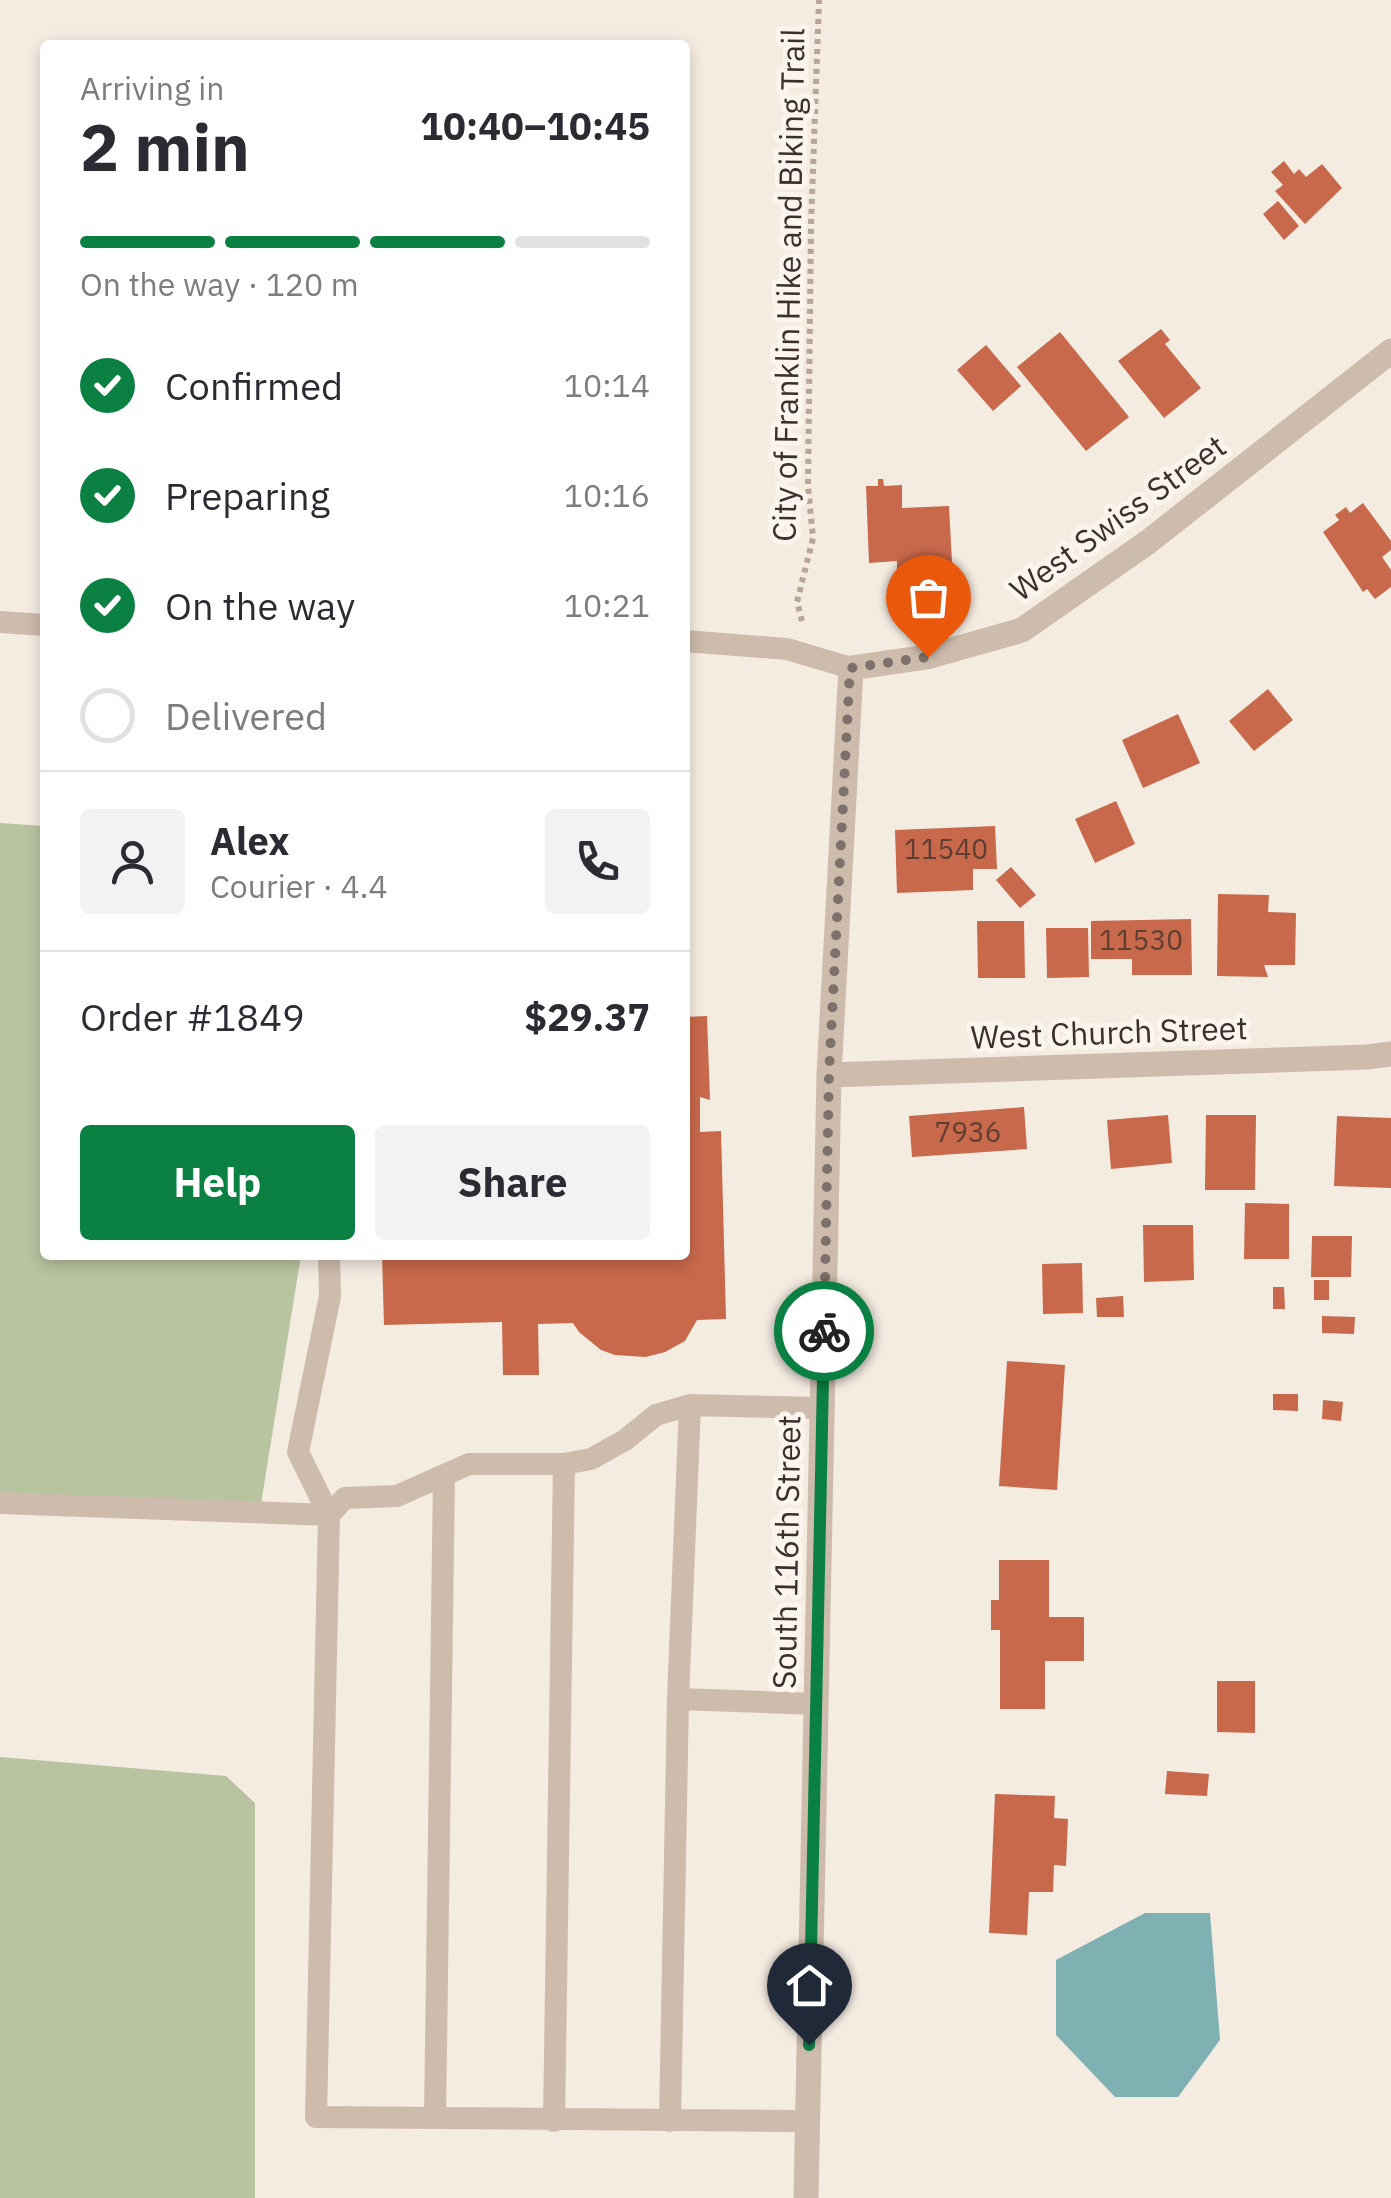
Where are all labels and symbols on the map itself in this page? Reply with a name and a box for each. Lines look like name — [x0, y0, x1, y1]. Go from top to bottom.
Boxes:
street label: City of Franklin Hike and Biking Trail — [763, 28, 813, 542]
street label: West Swiss Street — [1001, 425, 1234, 610]
pin — [886, 555, 971, 658]
house number: 11540 — [904, 830, 988, 867]
house number: 11530 — [1099, 921, 1183, 958]
street label: West Church Street — [970, 1006, 1248, 1058]
house number: 7936 — [934, 1113, 1002, 1150]
courier — [774, 1281, 874, 1381]
street label: South 116th Street — [763, 1415, 809, 1689]
pin — [767, 1943, 852, 2046]

